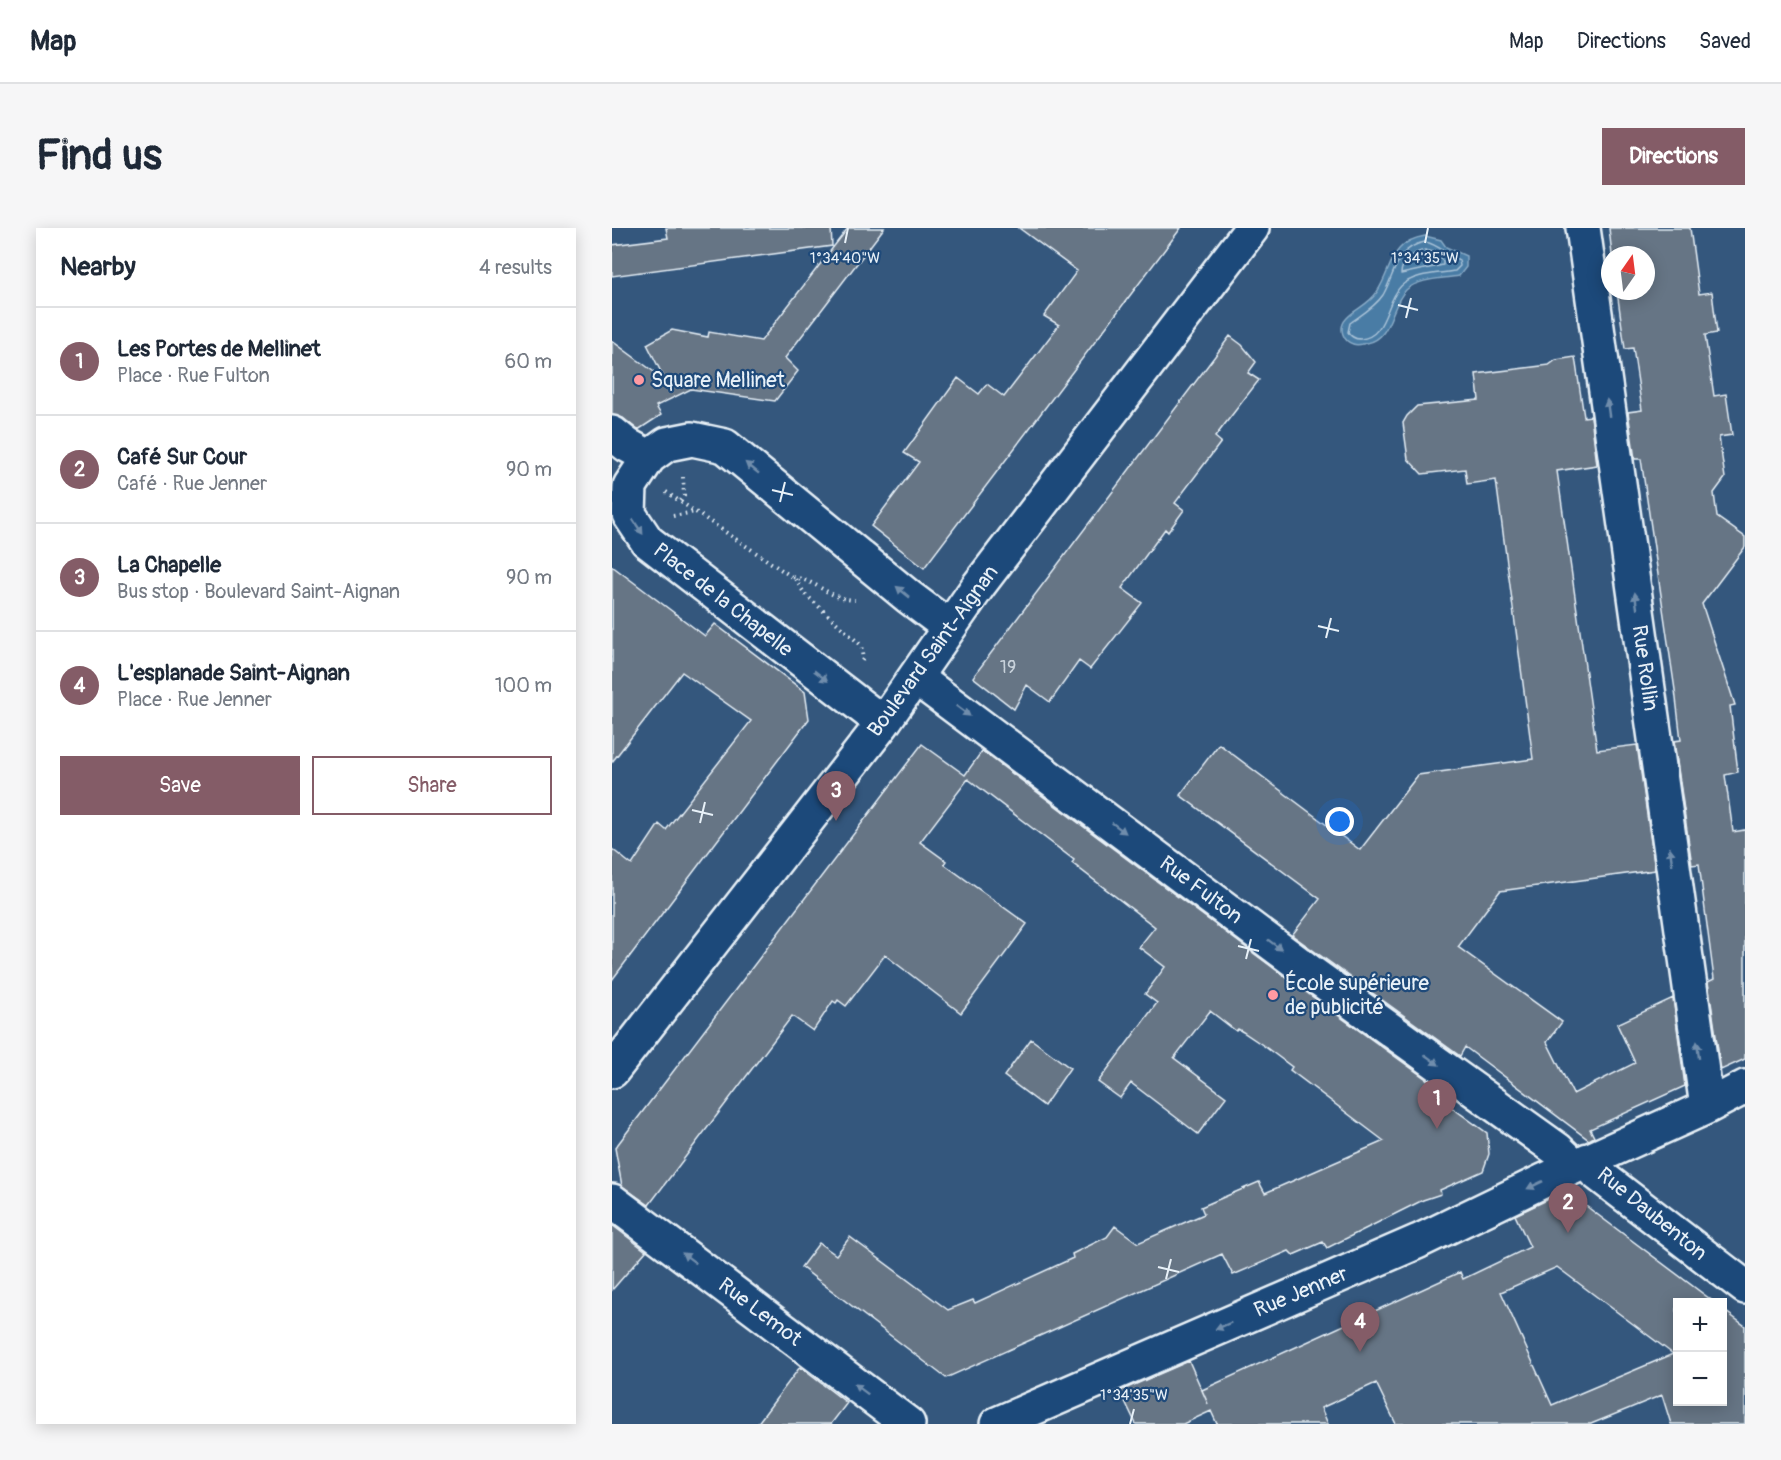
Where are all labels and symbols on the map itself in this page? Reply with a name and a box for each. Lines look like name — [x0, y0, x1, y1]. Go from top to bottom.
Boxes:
north arrow — [1601, 246, 1655, 300]
text: 1°34'40"W — [810, 249, 880, 268]
text: 1°34'35"W — [1391, 249, 1459, 268]
place label: Square Mellinet — [651, 367, 786, 394]
marker: Square Mellinet — [632, 373, 646, 387]
one-way arrow — [1604, 398, 1613, 417]
one-way arrow — [744, 462, 760, 475]
one-way arrow — [632, 519, 643, 535]
street label: Place de la Chapelle — [648, 537, 799, 663]
street label: Boulevard Saint-Aignan — [862, 560, 1004, 742]
one-way arrow — [896, 586, 911, 599]
one-way arrow — [1631, 591, 1640, 610]
street label: Rue Rollin — [1626, 623, 1664, 713]
house number: 19 — [1000, 656, 1016, 679]
one-way arrow — [813, 669, 829, 682]
one-way arrow — [954, 705, 970, 717]
pin: 3 — [816, 772, 856, 821]
your location — [1325, 807, 1354, 836]
one-way arrow — [1110, 822, 1126, 834]
one-way arrow — [1667, 847, 1676, 866]
street label: Rue Fulton — [1154, 850, 1248, 930]
one-way arrow — [1266, 939, 1282, 951]
place label: École supérieure de publicité — [1285, 970, 1429, 1021]
marker: École supérieure de publicité — [1266, 988, 1280, 1002]
one-way arrow — [1693, 1040, 1703, 1059]
one-way arrow — [1424, 1054, 1440, 1066]
pin: 1 — [1418, 1080, 1456, 1129]
street label: Rue Daubenton — [1591, 1161, 1713, 1267]
one-way arrow — [1526, 1180, 1543, 1189]
pin: 2 — [1548, 1184, 1588, 1233]
one-way arrow — [681, 1253, 696, 1265]
street label: Rue Jenner — [1250, 1260, 1352, 1324]
street label: Rue Lemot — [713, 1272, 808, 1353]
pin: 4 — [1340, 1302, 1380, 1352]
one-way arrow — [1215, 1321, 1232, 1330]
one-way arrow — [853, 1382, 869, 1395]
text: 1°34'35"W — [1100, 1386, 1168, 1405]

